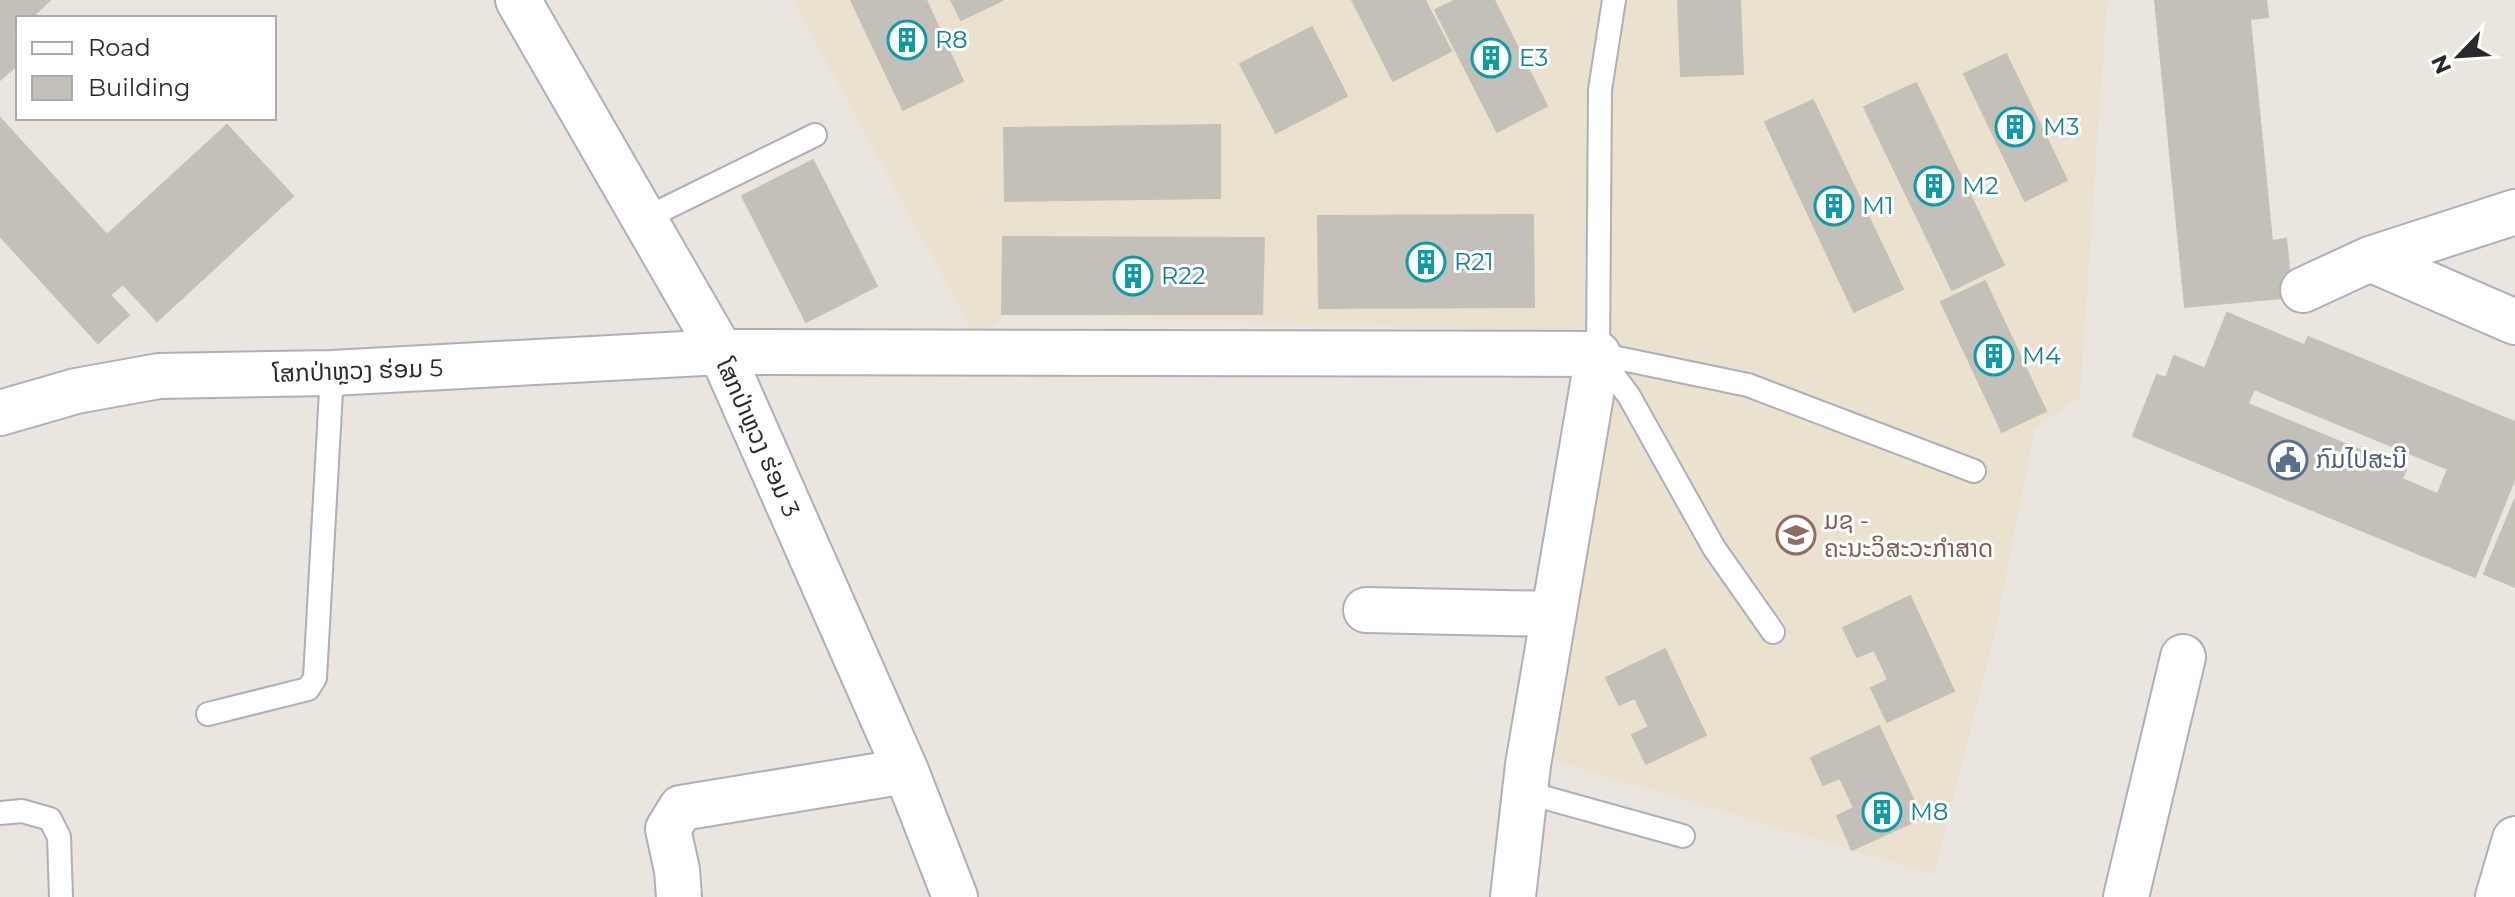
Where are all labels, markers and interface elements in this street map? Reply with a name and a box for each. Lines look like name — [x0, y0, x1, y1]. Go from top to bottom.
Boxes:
legend — [16, 16, 276, 120]
north arrow — [2419, 16, 2499, 96]
building icon: R8 — [886, 19, 928, 61]
place label: R8 — [935, 25, 968, 54]
text: Road — [88, 33, 151, 62]
building icon: E3 — [1470, 37, 1512, 79]
place label: E3 — [1519, 43, 1548, 72]
text: N — [2425, 50, 2457, 78]
text: Building — [88, 73, 191, 102]
building icon: M3 — [1994, 106, 2036, 148]
place label: M3 — [2043, 112, 2079, 141]
building icon: M2 — [1913, 165, 1955, 207]
place label: M2 — [1962, 171, 1999, 200]
building icon: M1 — [1813, 185, 1855, 227]
place label: M1 — [1862, 191, 1894, 220]
building icon: R21 — [1405, 241, 1447, 283]
place label: R21 — [1454, 247, 1494, 276]
building icon: R22 — [1112, 255, 1154, 297]
place label: R22 — [1161, 261, 1206, 290]
building icon: M4 — [1973, 335, 2015, 377]
place label: M4 — [2022, 341, 2061, 370]
street label: ໂສກປ່າຫຼວງ ຮ່ອມ 5 — [271, 353, 444, 388]
street label: ໂສກປ່າຫຼວງ ຮ່ອມ 3 — [710, 353, 806, 521]
public building icon: ກົມໄປສະນີ — [2267, 439, 2309, 481]
place label: ກົມໄປສະນີ — [2316, 445, 2407, 474]
place label: ມຊ - ຄະນະວິສະວະກຳສາດ — [1824, 506, 1993, 563]
school or university icon: ມຊ - ຄະນະວິສະວະກຳສາດ — [1775, 514, 1817, 556]
building icon: M8 — [1861, 791, 1903, 833]
place label: M8 — [1910, 797, 1948, 826]

